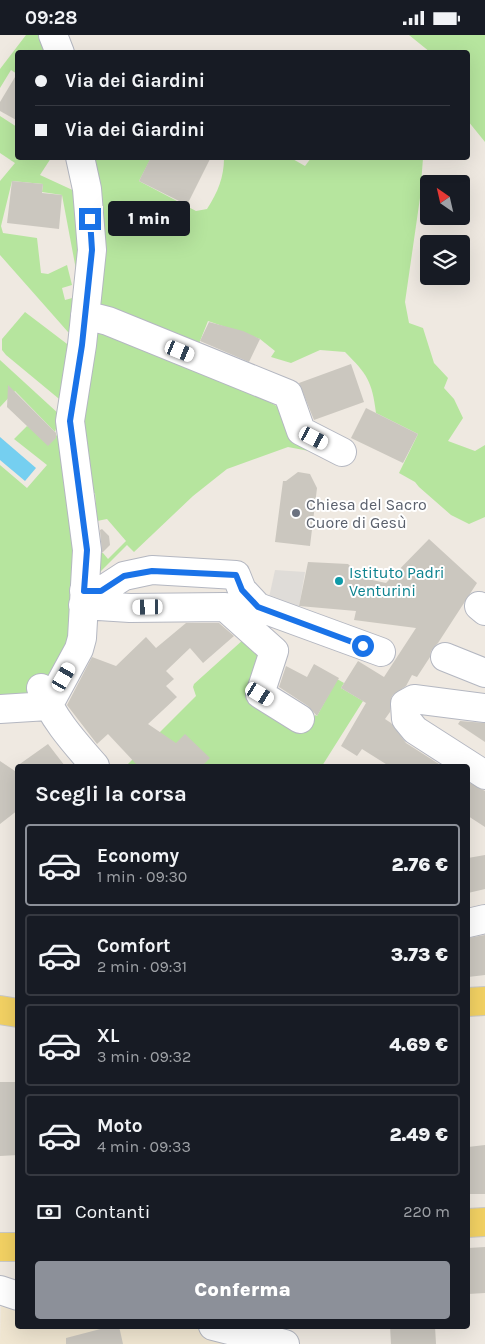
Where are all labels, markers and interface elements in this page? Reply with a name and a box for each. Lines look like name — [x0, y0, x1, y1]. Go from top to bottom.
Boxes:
text: 09:28 — [25, 7, 78, 29]
text: Via dei Giardini — [65, 70, 205, 92]
text: Via dei Giardini — [65, 119, 205, 141]
north arrow — [420, 175, 470, 225]
map controls — [420, 175, 470, 285]
callout: 1 min — [108, 201, 190, 237]
route end — [79, 208, 101, 230]
text: 1 min — [128, 209, 170, 228]
button: layers — [420, 235, 470, 285]
car — [163, 338, 196, 364]
car — [297, 425, 330, 451]
place label: Chiesa del Sacro Cuore di Gesù — [306, 495, 427, 532]
marker: Chiesa del Sacro Cuore di Gesù — [290, 507, 302, 519]
place label: Istituto Padri Venturini — [349, 563, 445, 600]
marker: Istituto Padri Venturini — [333, 575, 345, 587]
car — [132, 599, 163, 615]
route start — [352, 635, 374, 657]
car — [50, 660, 77, 694]
car — [243, 680, 276, 708]
text: Scegli la corsa — [35, 781, 187, 807]
icon: car — [37, 843, 82, 888]
text: Economy — [97, 845, 179, 867]
text: 2.76 € — [391, 854, 448, 876]
text: 1 min · 09:30 — [97, 867, 187, 886]
icon: car — [37, 933, 82, 978]
text: Comfort — [97, 935, 171, 957]
text: 3.73 € — [391, 944, 448, 966]
text: 2 min · 09:31 — [97, 957, 187, 976]
icon: car — [37, 1023, 82, 1068]
text: XL — [97, 1025, 119, 1047]
text: 4.69 € — [389, 1034, 448, 1056]
text: 3 min · 09:32 — [97, 1047, 191, 1066]
icon: car — [37, 1113, 82, 1158]
text: Moto — [97, 1115, 143, 1137]
text: 2.49 € — [389, 1124, 448, 1146]
text: 4 min · 09:33 — [97, 1137, 191, 1156]
icon: cash — [35, 1198, 63, 1226]
text: Contanti — [75, 1201, 150, 1223]
text: 220 m — [403, 1202, 450, 1221]
button: Conferma — [35, 1261, 450, 1319]

